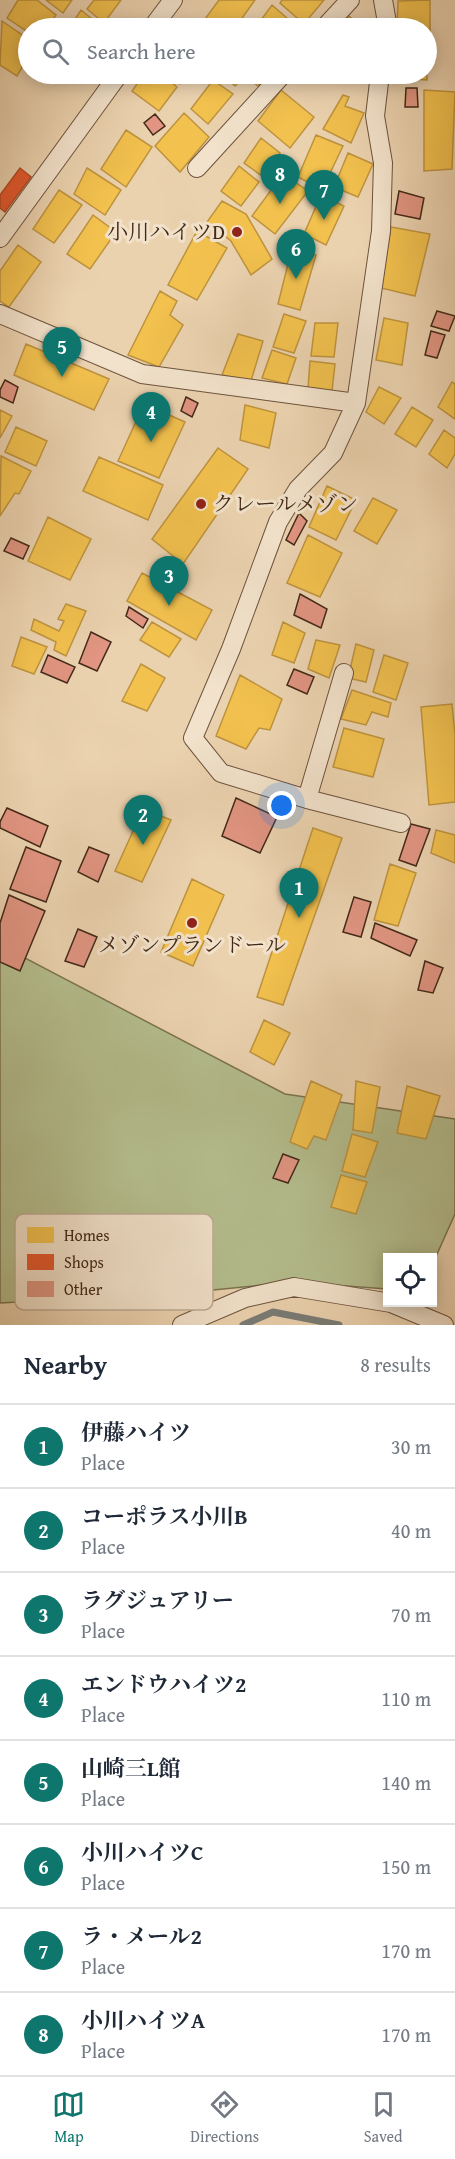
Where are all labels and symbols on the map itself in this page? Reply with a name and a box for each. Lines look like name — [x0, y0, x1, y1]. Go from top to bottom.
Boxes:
pin: 8 — [260, 154, 300, 204]
pin: 7 — [304, 170, 344, 220]
place label: 小川ハイツD — [107, 216, 225, 247]
marker: 小川ハイツD — [230, 225, 244, 239]
pin: 6 — [276, 230, 316, 279]
pin: 5 — [42, 328, 82, 377]
pin: 4 — [132, 392, 170, 442]
place label: クレールメゾン — [213, 488, 358, 519]
marker: クレールメゾン — [194, 497, 208, 511]
pin: 3 — [150, 556, 188, 606]
your location — [267, 791, 296, 820]
pin: 2 — [124, 796, 162, 845]
pin: 1 — [280, 868, 318, 918]
marker: メゾンプランドール — [185, 916, 199, 930]
place label: メゾンプランドール — [98, 929, 286, 960]
legend — [15, 1214, 213, 1310]
text: Homes — [64, 1223, 110, 1247]
text: Shops — [64, 1250, 104, 1274]
text: Other — [64, 1277, 103, 1301]

